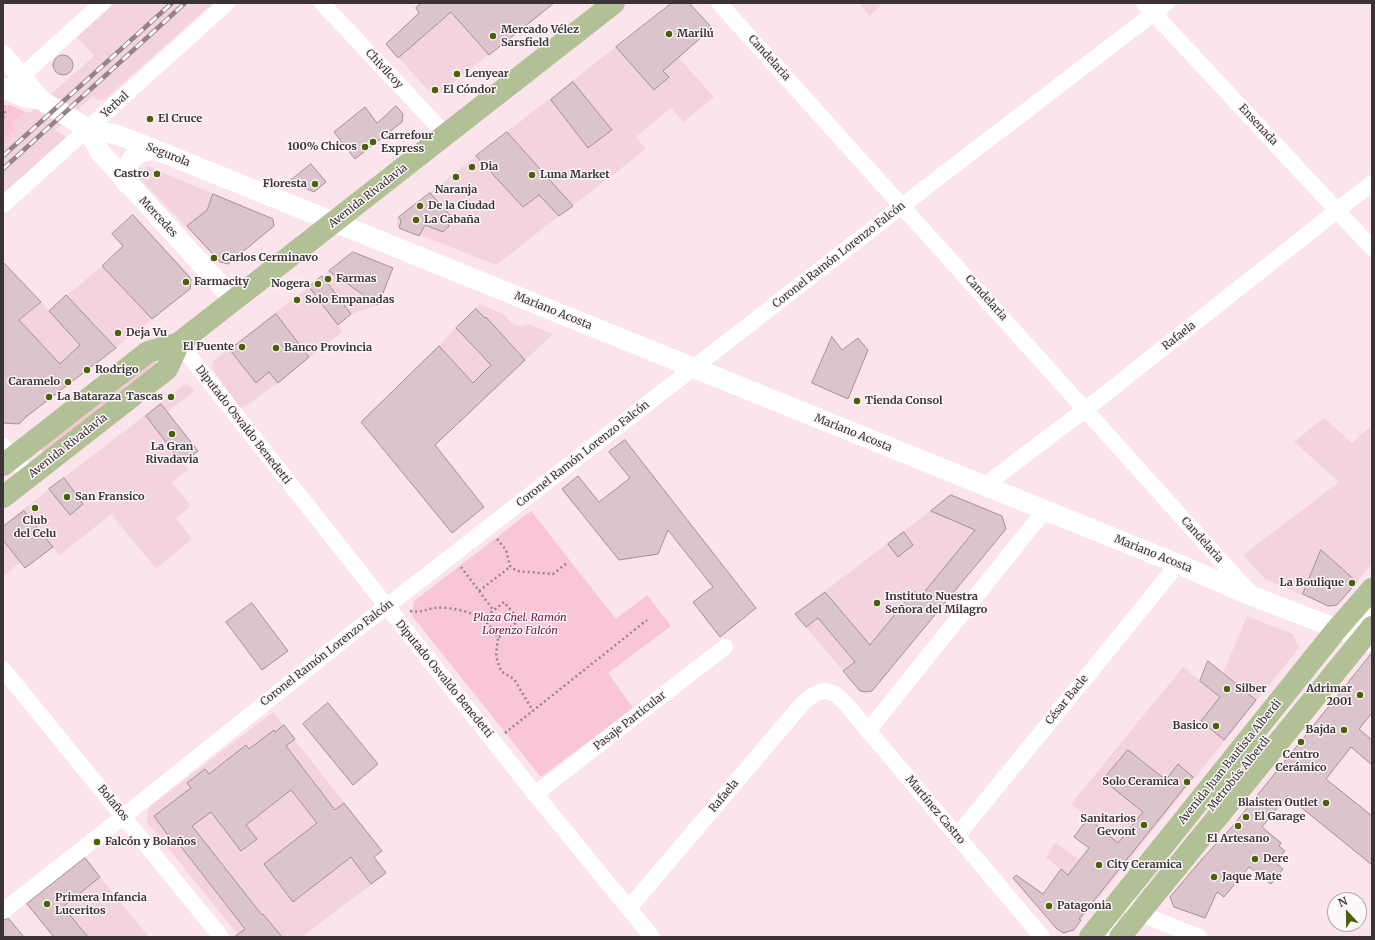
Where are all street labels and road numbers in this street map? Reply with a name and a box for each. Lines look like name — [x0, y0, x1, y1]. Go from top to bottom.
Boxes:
street label: Candelaria — [745, 33, 793, 83]
street label: Chivilcoy — [362, 47, 406, 91]
street label: Yerbal — [98, 89, 132, 121]
street label: Ensenada — [1236, 102, 1280, 148]
street label: Segurola — [144, 140, 192, 170]
street label: Avenida Rivadavia — [326, 161, 410, 231]
street label: Mercedes — [136, 194, 180, 240]
street label: Coronel Ramón Lorenzo Falcón — [770, 199, 908, 311]
street label: Candelaria — [962, 273, 1010, 323]
street label: Mariano Acosta — [512, 289, 594, 333]
street label: Rafaela — [1160, 319, 1198, 353]
street label: Diputado Osvaldo Benedetti — [192, 363, 294, 487]
street label: Coronel Ramón Lorenzo Falcón — [514, 398, 652, 510]
street label: Avenida Rivadavia — [26, 411, 110, 481]
street label: Mariano Acosta — [812, 411, 894, 455]
street label: Candelaria — [1178, 515, 1226, 565]
street label: Mariano Acosta — [1112, 532, 1194, 576]
street label: Coronel Ramón Lorenzo Falcón — [258, 597, 396, 709]
street label: Diputado Osvaldo Benedetti — [393, 618, 495, 740]
street label: César Bacle — [1043, 672, 1091, 728]
street label: Pasaje Particular — [591, 689, 669, 753]
street label: Avenida Juan Bautista Alberdi — [1176, 697, 1284, 827]
street label: Metrobús Alberdi — [1205, 734, 1273, 814]
street label: Martínez Castro — [903, 773, 967, 847]
street label: Rafaela — [706, 777, 742, 815]
street label: Bolaños — [95, 782, 131, 824]

